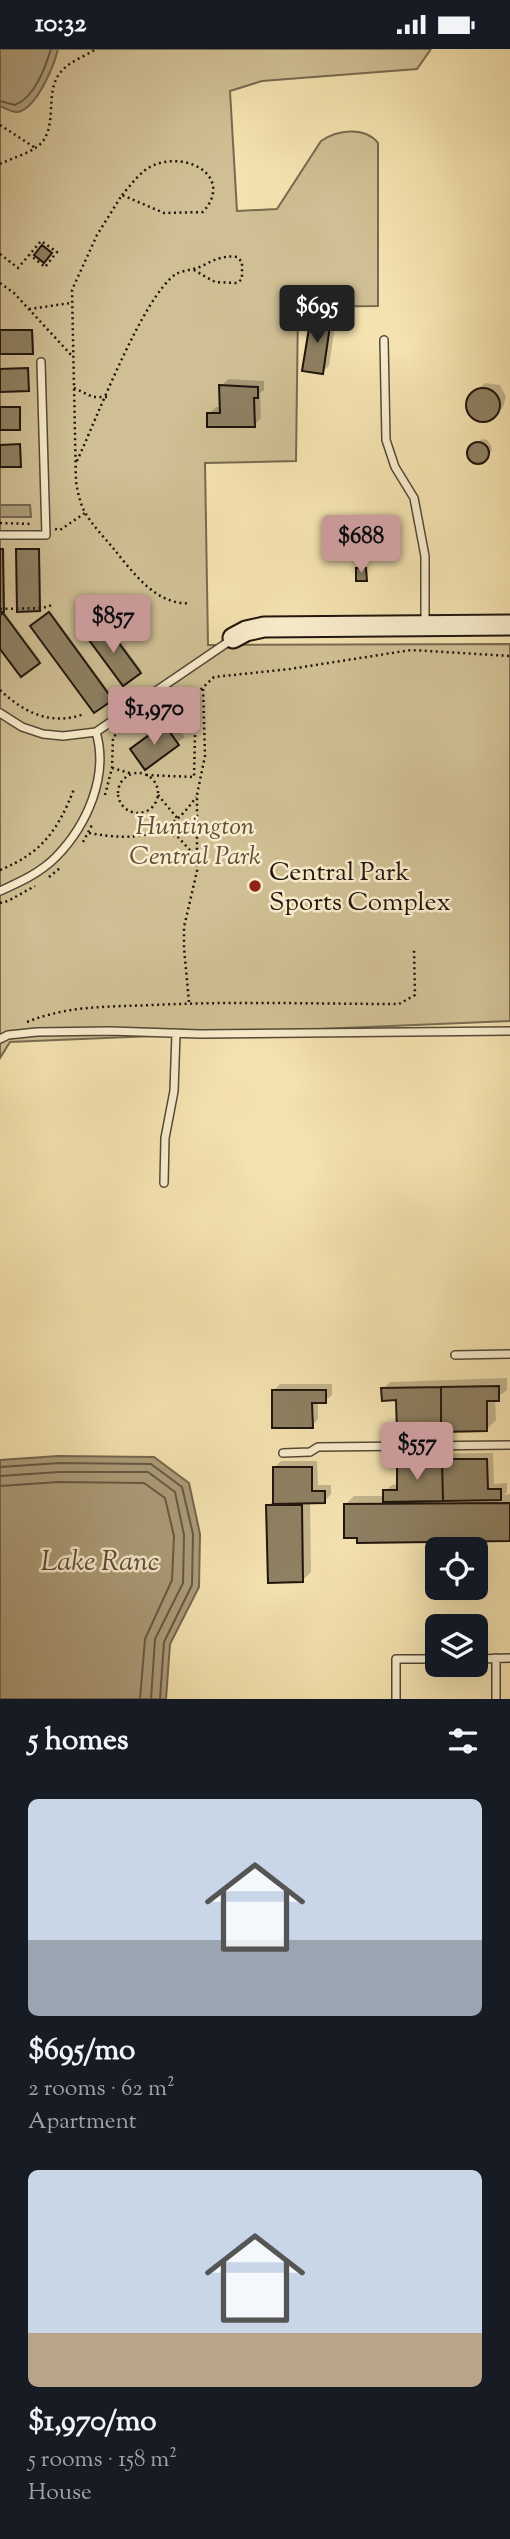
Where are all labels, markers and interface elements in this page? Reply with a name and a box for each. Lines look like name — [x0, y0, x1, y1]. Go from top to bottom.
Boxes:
text: 10:32 — [35, 6, 87, 43]
pin: $695 — [276, 285, 358, 345]
text: $695 — [296, 291, 338, 324]
pin: $688 — [320, 515, 402, 575]
text: $688 — [338, 521, 384, 554]
pin: $857 — [72, 595, 154, 655]
text: $857 — [91, 601, 135, 634]
pin: $1,970 — [97, 687, 211, 747]
text: $1,970 — [124, 693, 184, 726]
park label: Huntington Central Park — [129, 809, 261, 876]
place label: Central Park Sports Complex — [269, 855, 451, 922]
marker: Central Park Sports Complex — [247, 878, 263, 894]
pin: $557 — [376, 1423, 458, 1482]
text: $557 — [397, 1428, 437, 1461]
map controls — [425, 1537, 488, 1677]
button: locate — [425, 1537, 488, 1600]
water label: Lake Ranc — [41, 1543, 159, 1583]
button: layers — [425, 1614, 488, 1677]
text: 5 homes — [28, 1720, 129, 1763]
icon: filters — [444, 1722, 482, 1760]
icon: home — [192, 1844, 318, 1970]
text: $695/mo — [28, 2030, 135, 2073]
text: 2 rooms · 62 m² — [28, 2073, 175, 2106]
text: Apartment — [28, 2106, 137, 2139]
icon: home — [192, 2215, 318, 2341]
text: $1,970/mo — [28, 2401, 157, 2444]
text: 5 rooms · 158 m² — [28, 2444, 177, 2477]
text: House — [28, 2477, 92, 2510]

